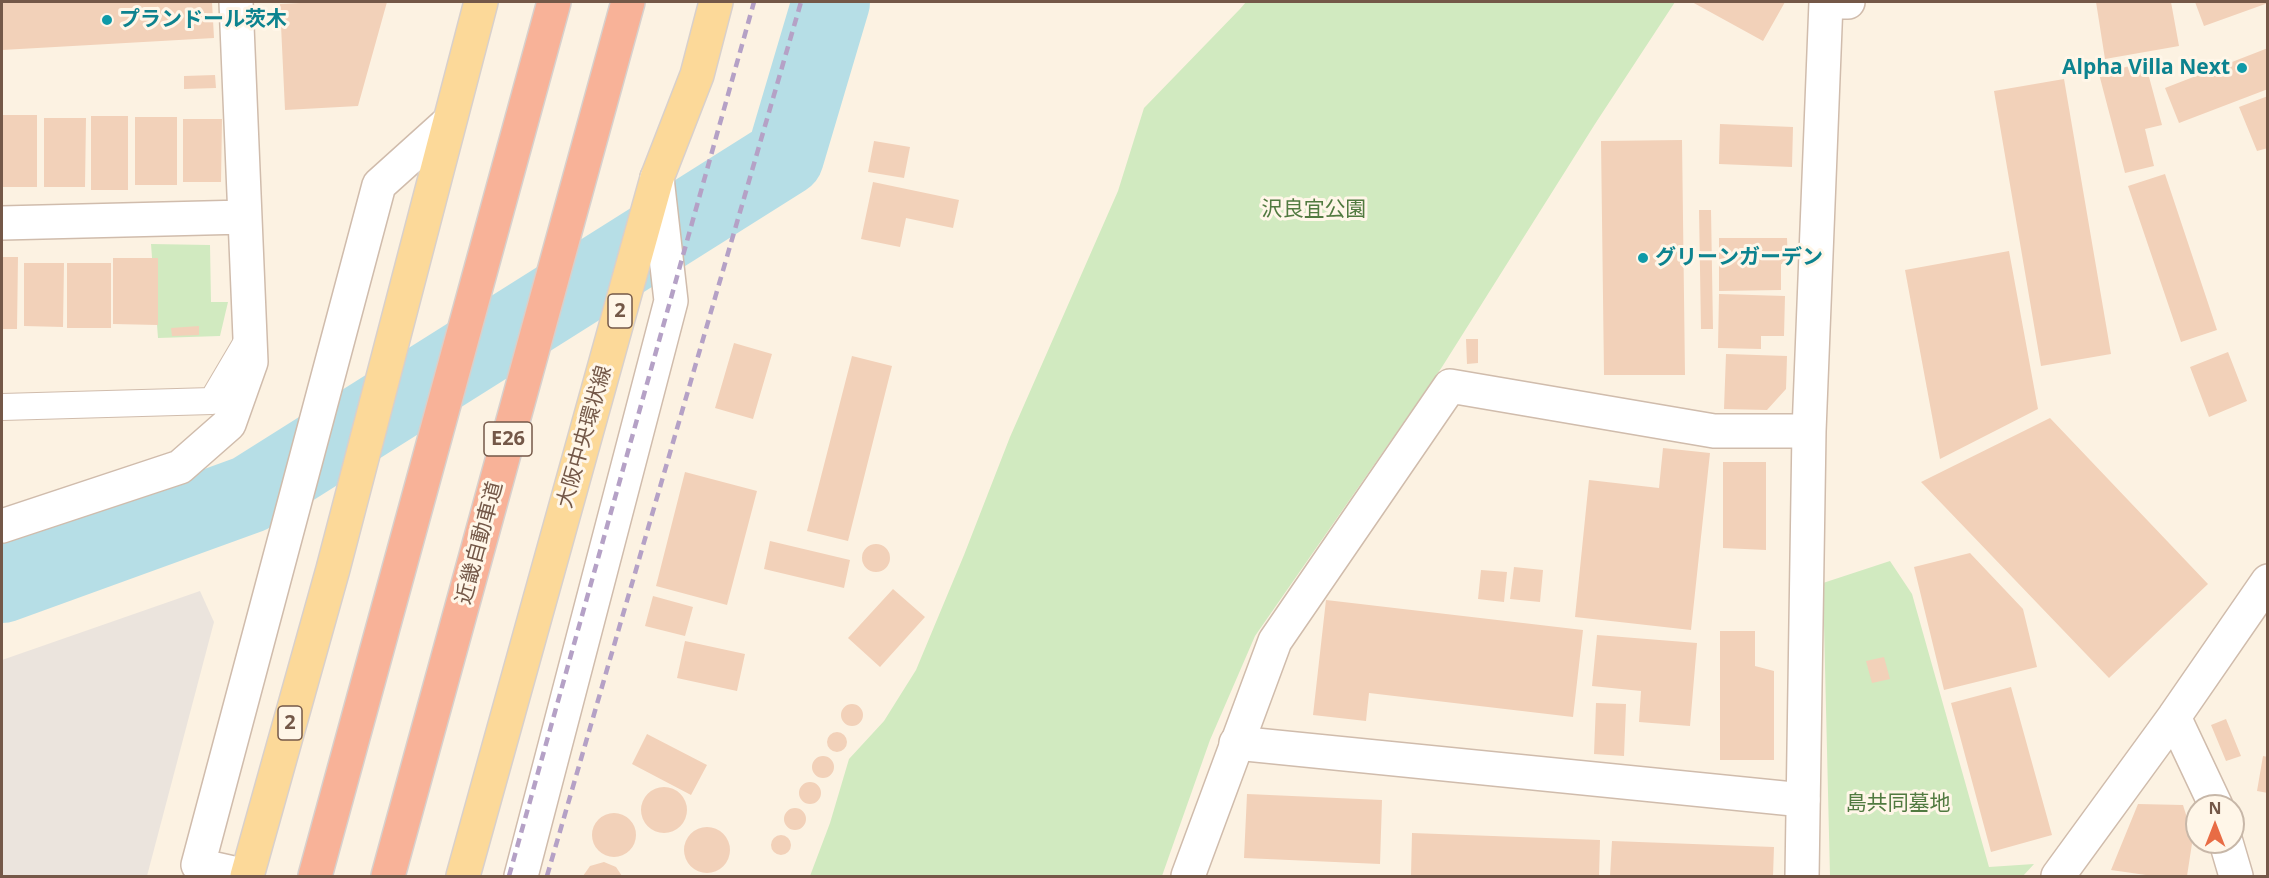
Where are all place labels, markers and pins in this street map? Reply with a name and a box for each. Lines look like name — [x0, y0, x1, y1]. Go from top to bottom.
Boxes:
place label: プランドール茨木 — [119, 7, 287, 33]
marker: プランドール茨木 — [100, 13, 114, 27]
place label: Alpha Villa Next — [2062, 55, 2230, 81]
marker: Alpha Villa Next — [2235, 61, 2249, 75]
place label: グリーンガーデン — [1655, 245, 1823, 271]
marker: グリーンガーデン — [1636, 251, 1650, 265]

